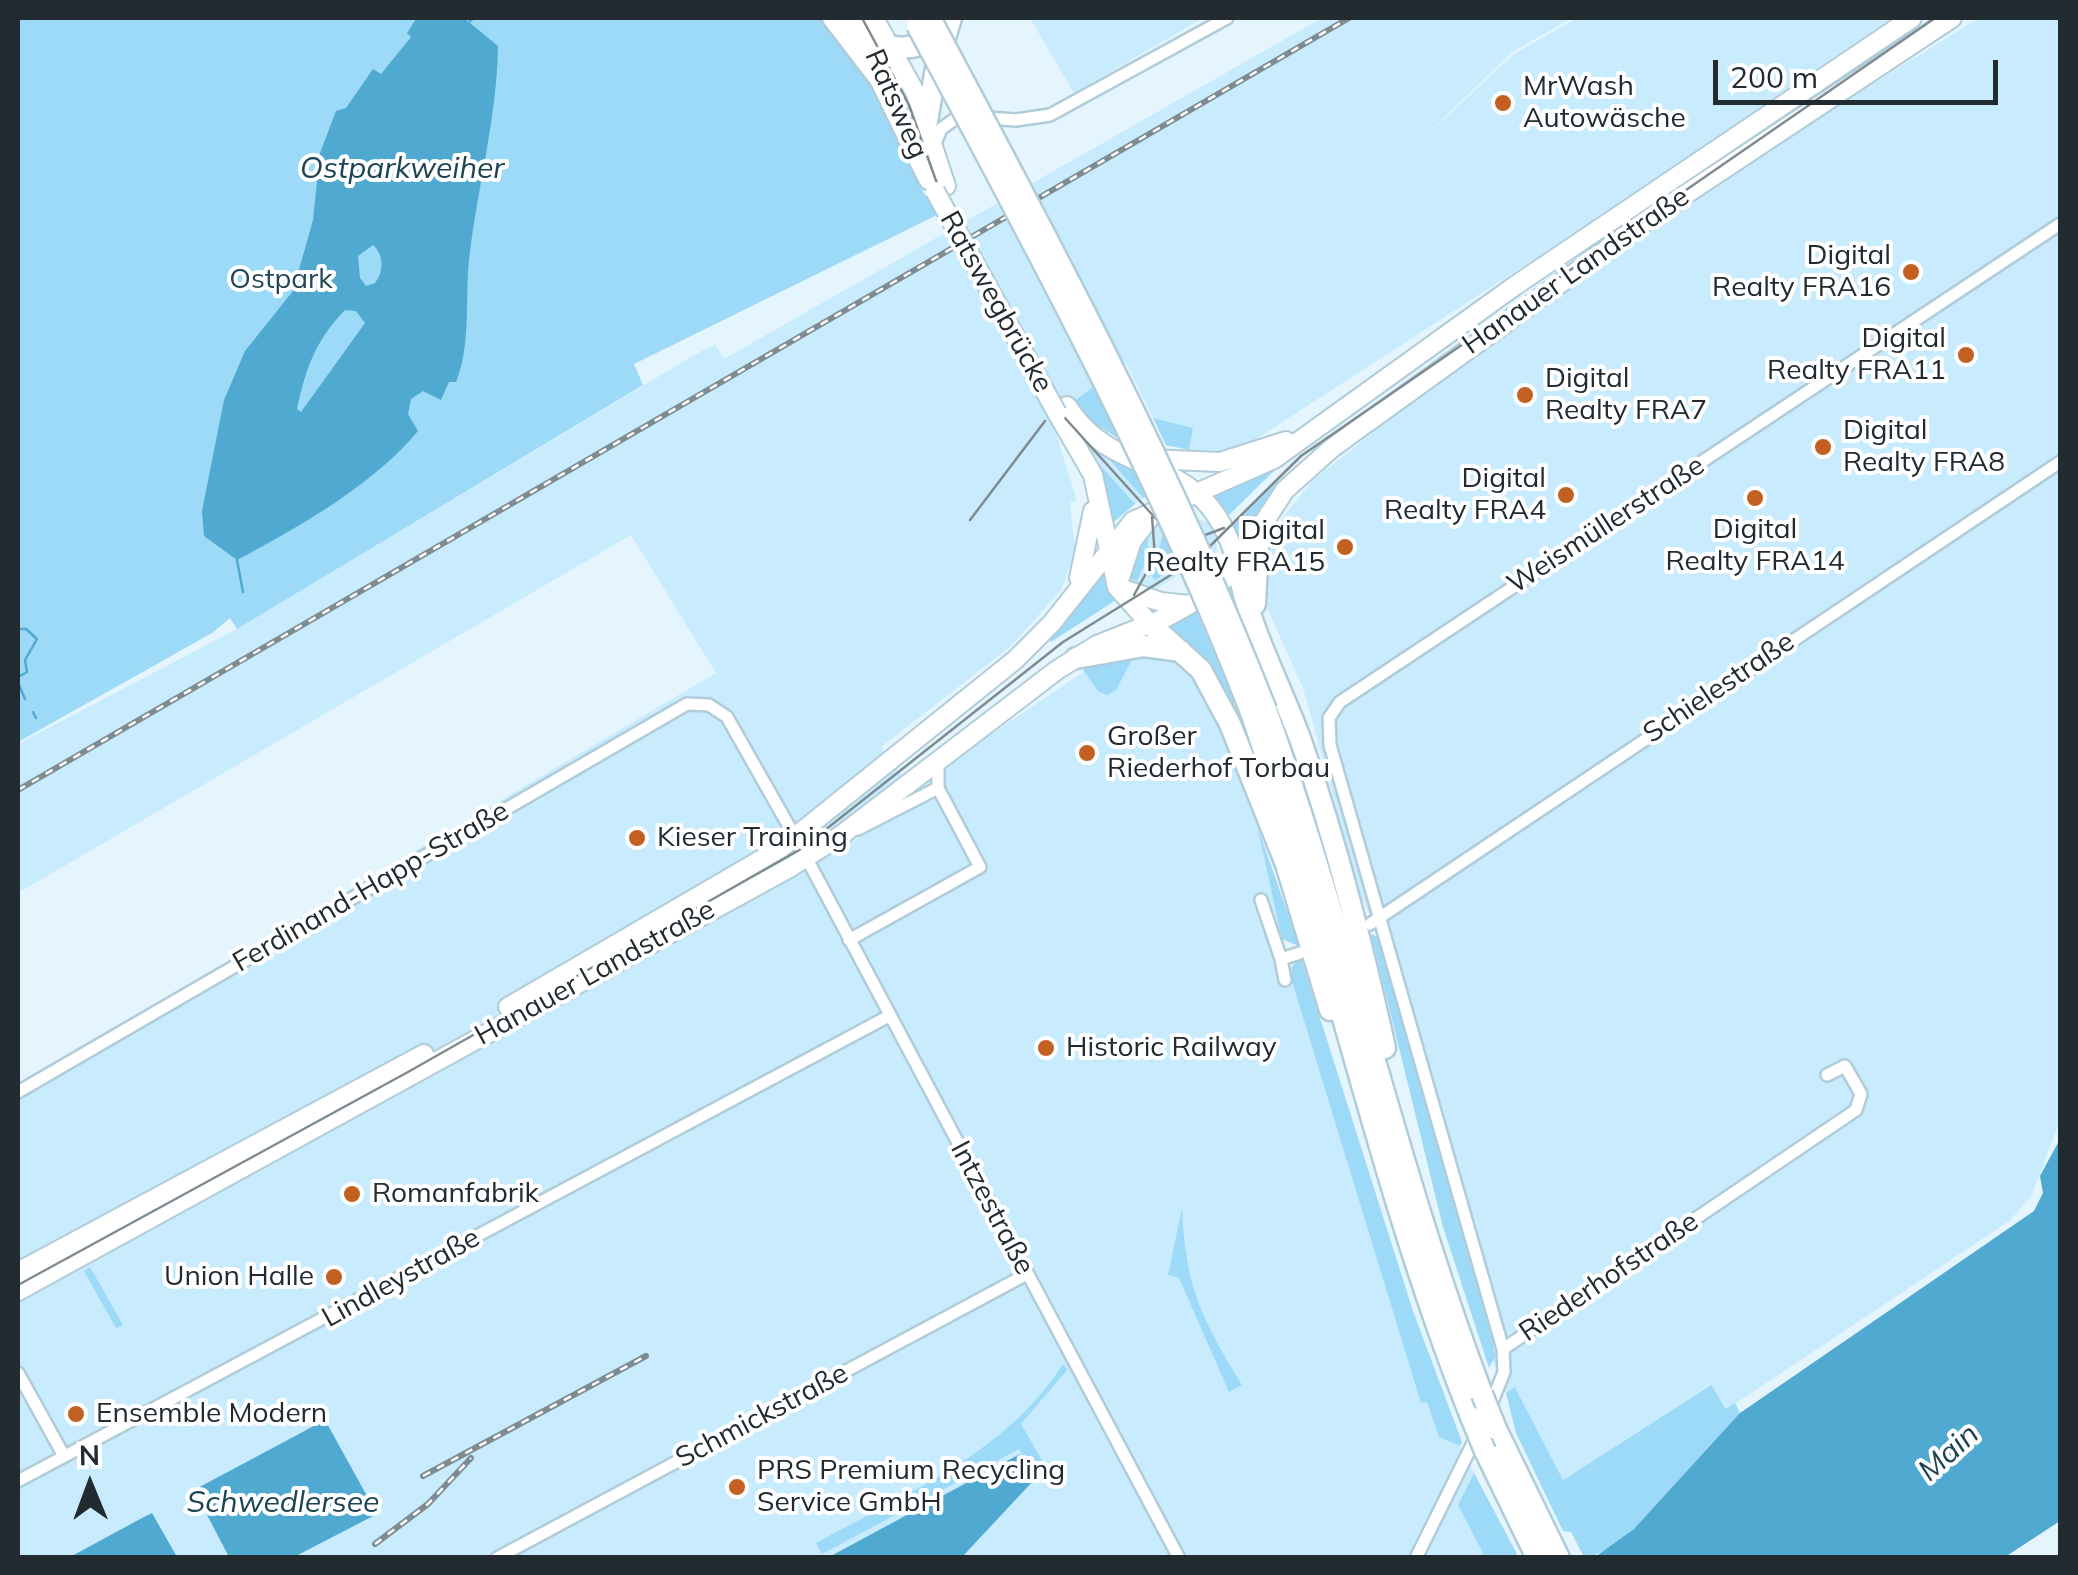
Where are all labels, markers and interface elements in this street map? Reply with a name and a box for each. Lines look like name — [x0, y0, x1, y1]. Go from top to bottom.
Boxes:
scale bar — [1718, 40, 2003, 102]
street label: Ratsweg — [857, 44, 935, 164]
text: 200 m — [1730, 58, 1818, 96]
place label: MrWash Autowäsche — [1523, 70, 1686, 136]
marker: MrWash Autowäsche — [1492, 92, 1514, 114]
water label: Ostparkweiher — [300, 151, 504, 187]
street label: Hanauer Landstraße — [1456, 180, 1696, 362]
street label: Ratswegbrücke — [932, 205, 1060, 399]
place label: Digital Realty FRA16 — [1712, 239, 1891, 305]
marker: Digital Realty FRA16 — [1900, 261, 1922, 283]
park label: Ostpark — [229, 263, 333, 297]
place label: Digital Realty FRA11 — [1767, 322, 1946, 388]
marker: Digital Realty FRA11 — [1955, 344, 1977, 366]
place label: Digital Realty FRA7 — [1545, 362, 1707, 428]
marker: Digital Realty FRA7 — [1514, 384, 1536, 406]
place label: Digital Realty FRA8 — [1843, 414, 2005, 480]
marker: Digital Realty FRA8 — [1812, 436, 1834, 458]
street label: Weismüllerstraße — [1501, 449, 1711, 601]
place label: Digital Realty FRA4 — [1384, 462, 1546, 528]
marker: Digital Realty FRA4 — [1555, 484, 1577, 506]
marker: Digital Realty FRA14 — [1744, 487, 1766, 509]
place label: Digital Realty FRA14 — [1666, 513, 1844, 579]
place label: Digital Realty FRA15 — [1146, 514, 1325, 580]
marker: Digital Realty FRA15 — [1334, 536, 1356, 558]
street label: Schielestraße — [1637, 625, 1801, 751]
place label: Großer Riederhof Torbau — [1107, 720, 1330, 786]
marker: Großer Riederhof Torbau — [1076, 742, 1098, 764]
street label: Ferdinand-Happ-Straße — [227, 794, 515, 980]
place label: Kieser Training — [657, 821, 848, 855]
marker: Kieser Training — [626, 827, 648, 849]
street label: Hanauer Landstraße — [469, 893, 721, 1053]
place label: Historic Railway — [1066, 1031, 1277, 1065]
marker: Historic Railway — [1035, 1037, 1057, 1059]
street label: Intzestraße — [943, 1136, 1041, 1280]
place label: Romanfabrik — [372, 1177, 539, 1211]
marker: Romanfabrik — [341, 1183, 363, 1205]
street label: Riederhofstraße — [1513, 1205, 1705, 1349]
street label: Lindleystraße — [316, 1221, 486, 1335]
place label: Union Halle — [164, 1260, 314, 1294]
marker: Union Halle — [323, 1266, 345, 1288]
street label: Schmickstraße — [670, 1356, 854, 1476]
place label: Ensemble Modern — [96, 1397, 327, 1431]
marker: Ensemble Modern — [65, 1403, 87, 1425]
water label: Main — [1912, 1417, 1986, 1489]
north arrow — [40, 1435, 140, 1535]
text: N — [79, 1437, 100, 1472]
place label: PRS Premium Recycling Service GmbH — [757, 1454, 1065, 1520]
marker: PRS Premium Recycling Service GmbH — [726, 1476, 748, 1498]
water label: Schwedlersee — [187, 1485, 379, 1521]

